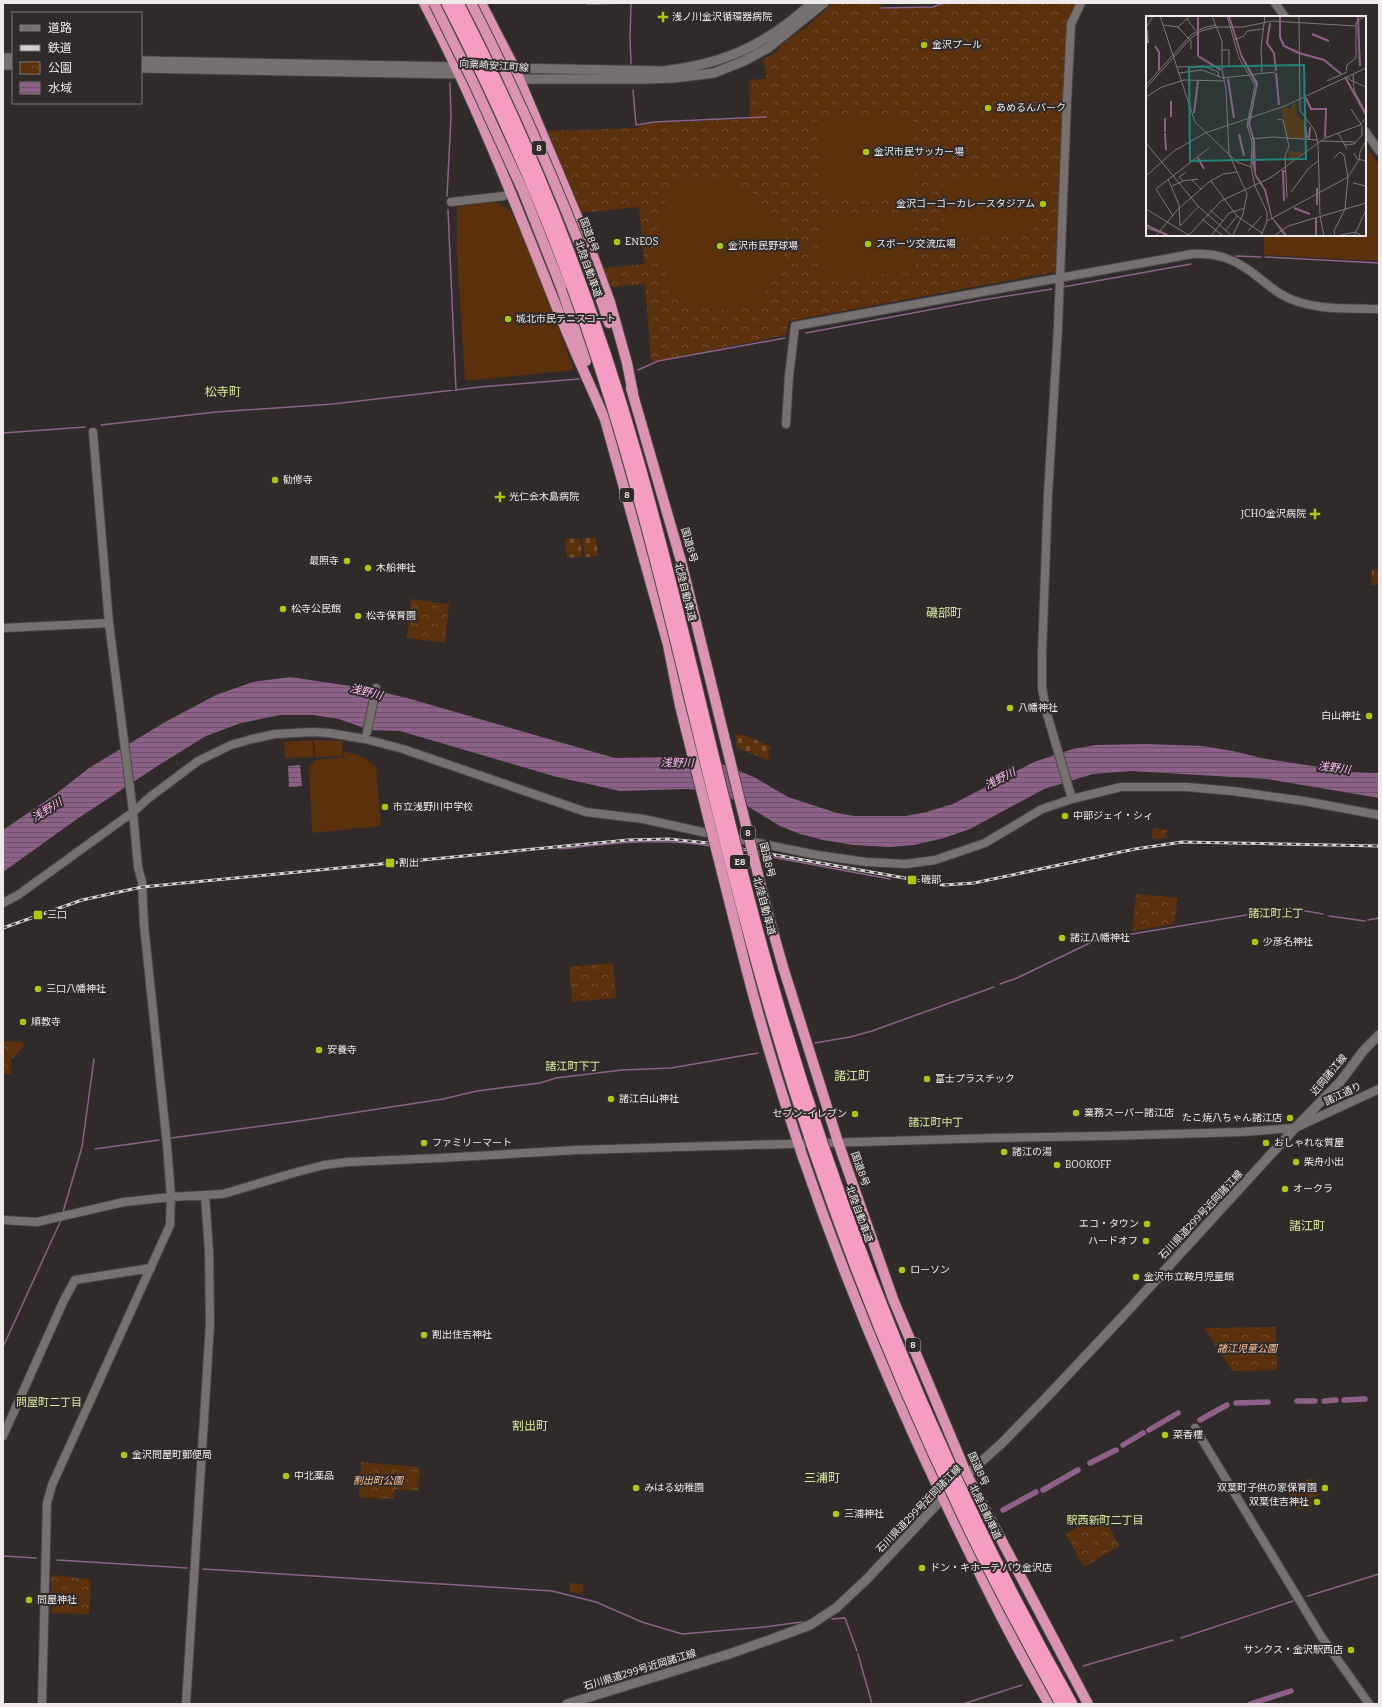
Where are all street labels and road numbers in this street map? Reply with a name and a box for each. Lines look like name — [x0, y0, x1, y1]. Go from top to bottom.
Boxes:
street label: 向粟崎安江町線 — [459, 58, 529, 74]
road number: 8 — [532, 141, 546, 155]
street label: 国道8号 — [577, 216, 601, 254]
street label: 北陸自動車道 — [572, 239, 604, 299]
road number: 8 — [620, 488, 634, 502]
street label: 国道8号 — [678, 526, 700, 564]
street label: 北陸自動車道 — [672, 561, 698, 623]
road number: 8 — [741, 826, 755, 840]
street label: 国道8号 — [757, 841, 777, 879]
road number: E8 — [730, 855, 750, 869]
street label: 北陸自動車道 — [750, 875, 778, 937]
street label: 近岡諸江線 — [1308, 1052, 1350, 1098]
street label: 諸江通り — [1322, 1080, 1364, 1108]
street label: 国道8号 — [848, 1150, 872, 1188]
street label: 石川県道299号近岡諸江線 — [1157, 1168, 1245, 1262]
street label: 北陸自動車道 — [843, 1184, 875, 1244]
road number: 8 — [906, 1338, 920, 1352]
street label: 国道8号 — [965, 1450, 991, 1488]
street label: 石川県道299号近岡諸江線 — [874, 1463, 964, 1555]
street label: 北陸自動車道 — [966, 1482, 1004, 1542]
street label: 石川県道299号近岡諸江線 — [582, 1647, 698, 1693]

